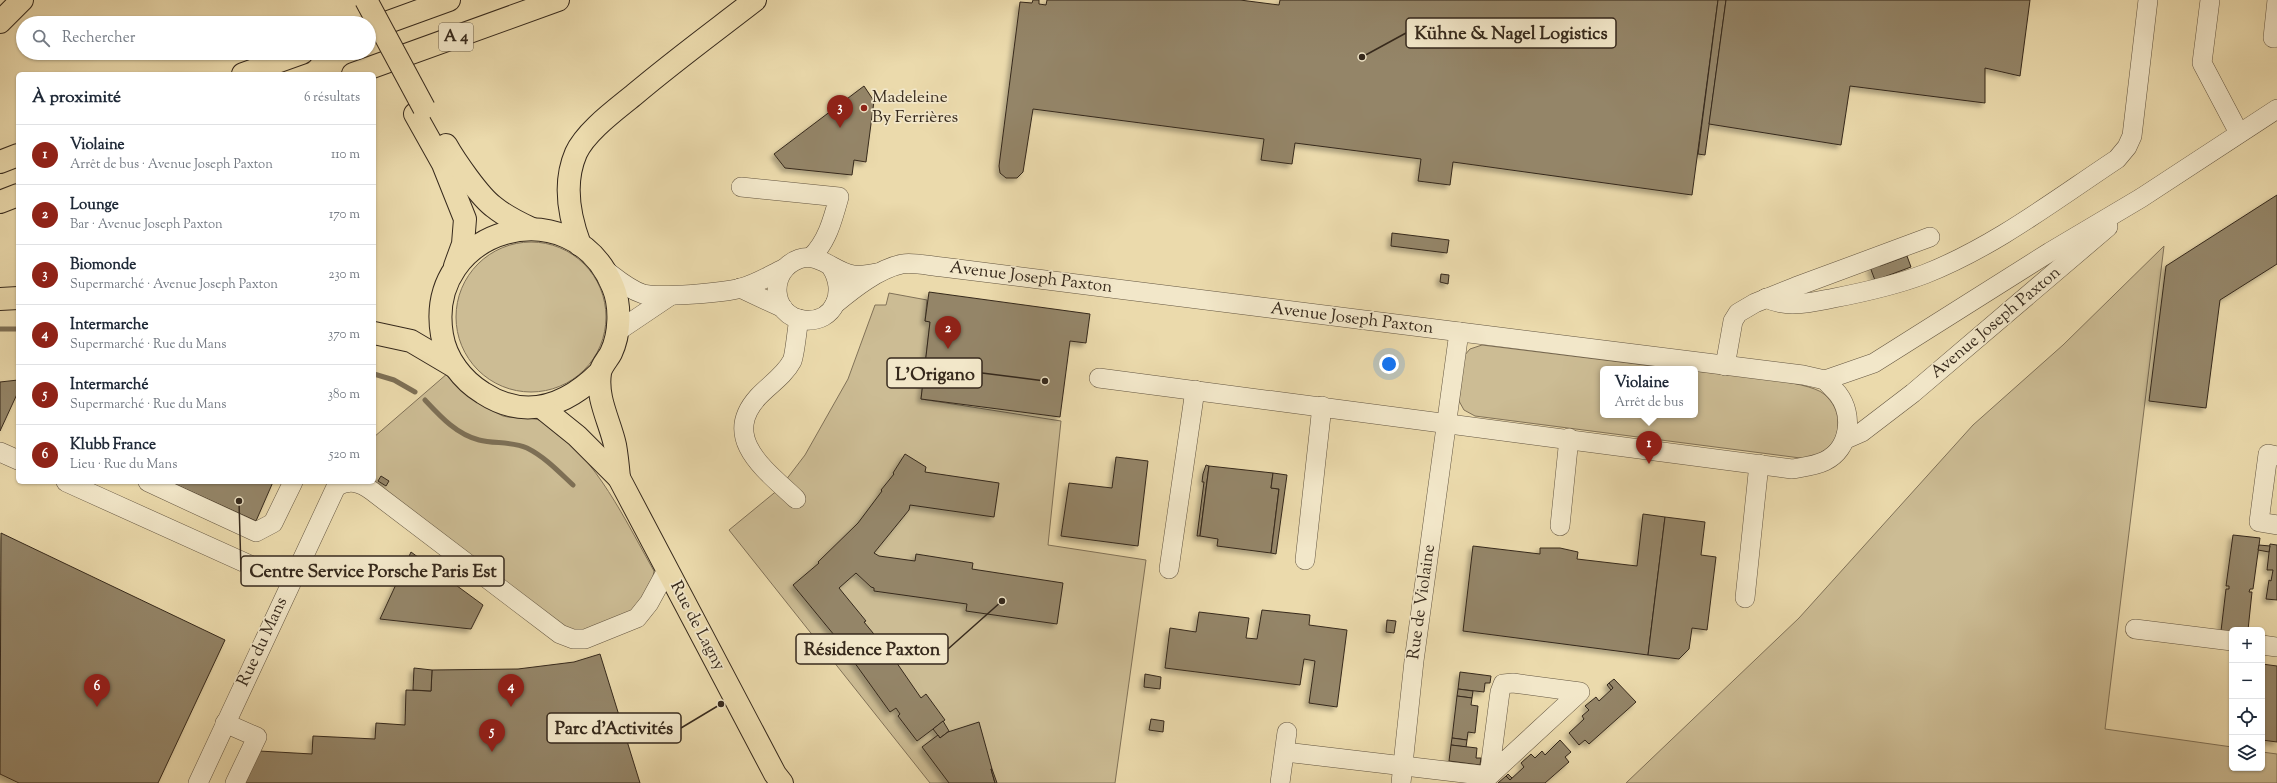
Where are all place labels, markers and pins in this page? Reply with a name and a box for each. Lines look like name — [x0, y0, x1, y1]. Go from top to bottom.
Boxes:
callout: Kühne & Nagel Logistics — [1406, 18, 1616, 48]
place label: Madeleine By Ferrières — [872, 86, 959, 130]
pin: 3 — [827, 95, 853, 128]
marker: Madeleine By Ferrières — [859, 103, 869, 113]
pin: 2 — [935, 316, 961, 349]
callout: L'Origano — [887, 358, 982, 388]
pin: 1 — [1636, 431, 1662, 464]
callout: Centre Service Porsche Paris Est — [241, 556, 504, 586]
callout: Résidence Paxton — [796, 634, 948, 664]
pin: 6 — [84, 674, 110, 707]
pin: 4 — [498, 674, 524, 707]
callout: Parc d'Activités — [547, 713, 681, 743]
pin: 5 — [479, 719, 505, 752]

